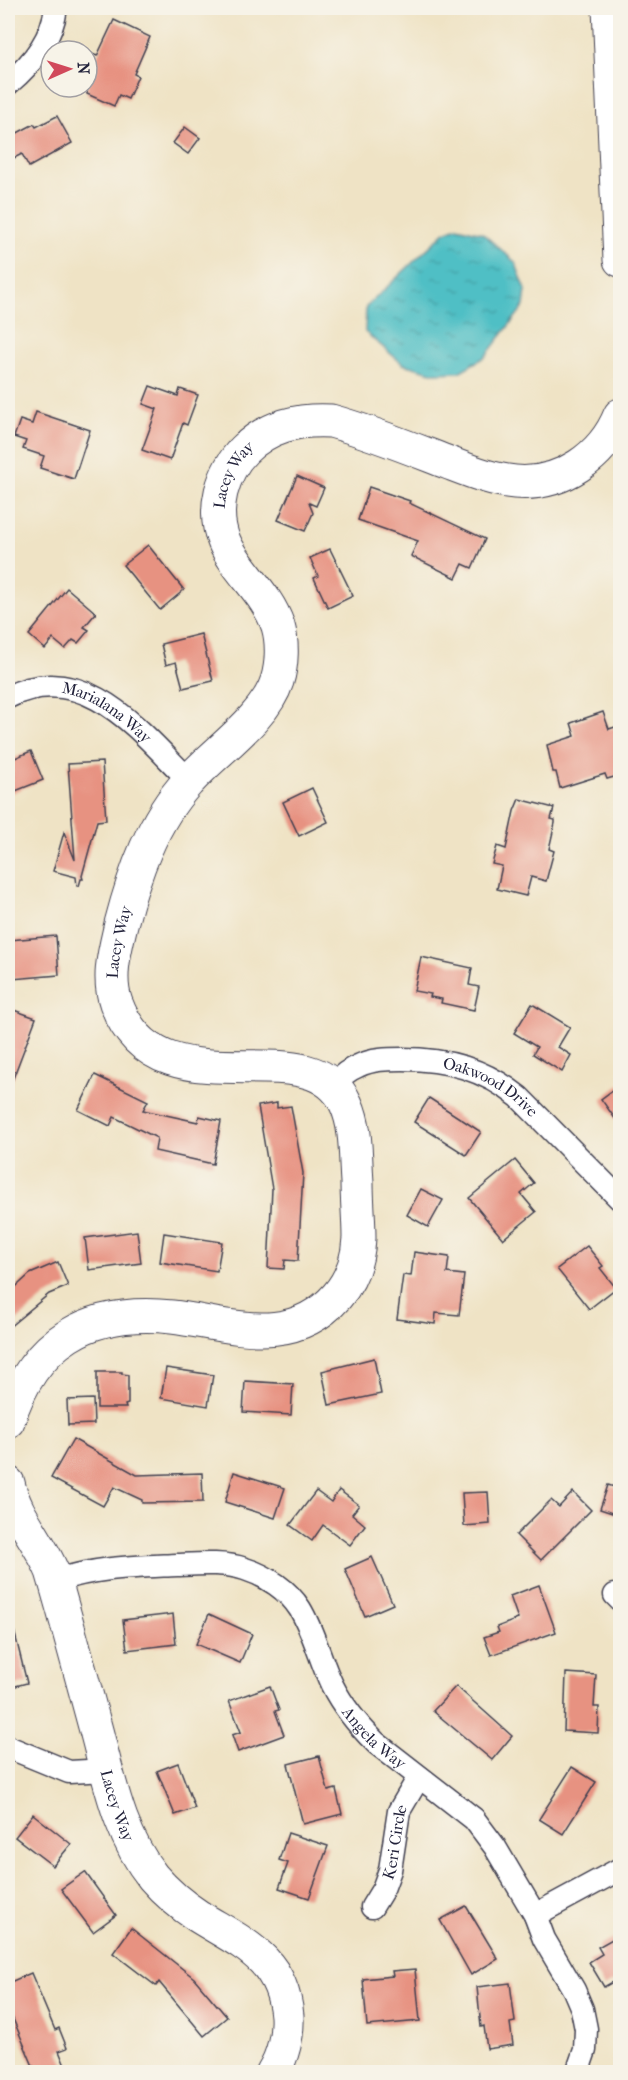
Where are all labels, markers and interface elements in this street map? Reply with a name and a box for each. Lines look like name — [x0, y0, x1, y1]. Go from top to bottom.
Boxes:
north arrow — [39, 39, 99, 99]
text: N — [74, 62, 93, 76]
street label: Lacey Way — [209, 436, 258, 509]
street label: Marialana Way — [61, 677, 156, 747]
street label: Lacey Way — [102, 903, 135, 979]
street label: Oakwood Drive — [441, 1053, 542, 1120]
street label: Angela Way — [338, 1702, 411, 1773]
street label: Lacey Way — [97, 1767, 139, 1844]
street label: Keri Circle — [378, 1800, 411, 1882]

